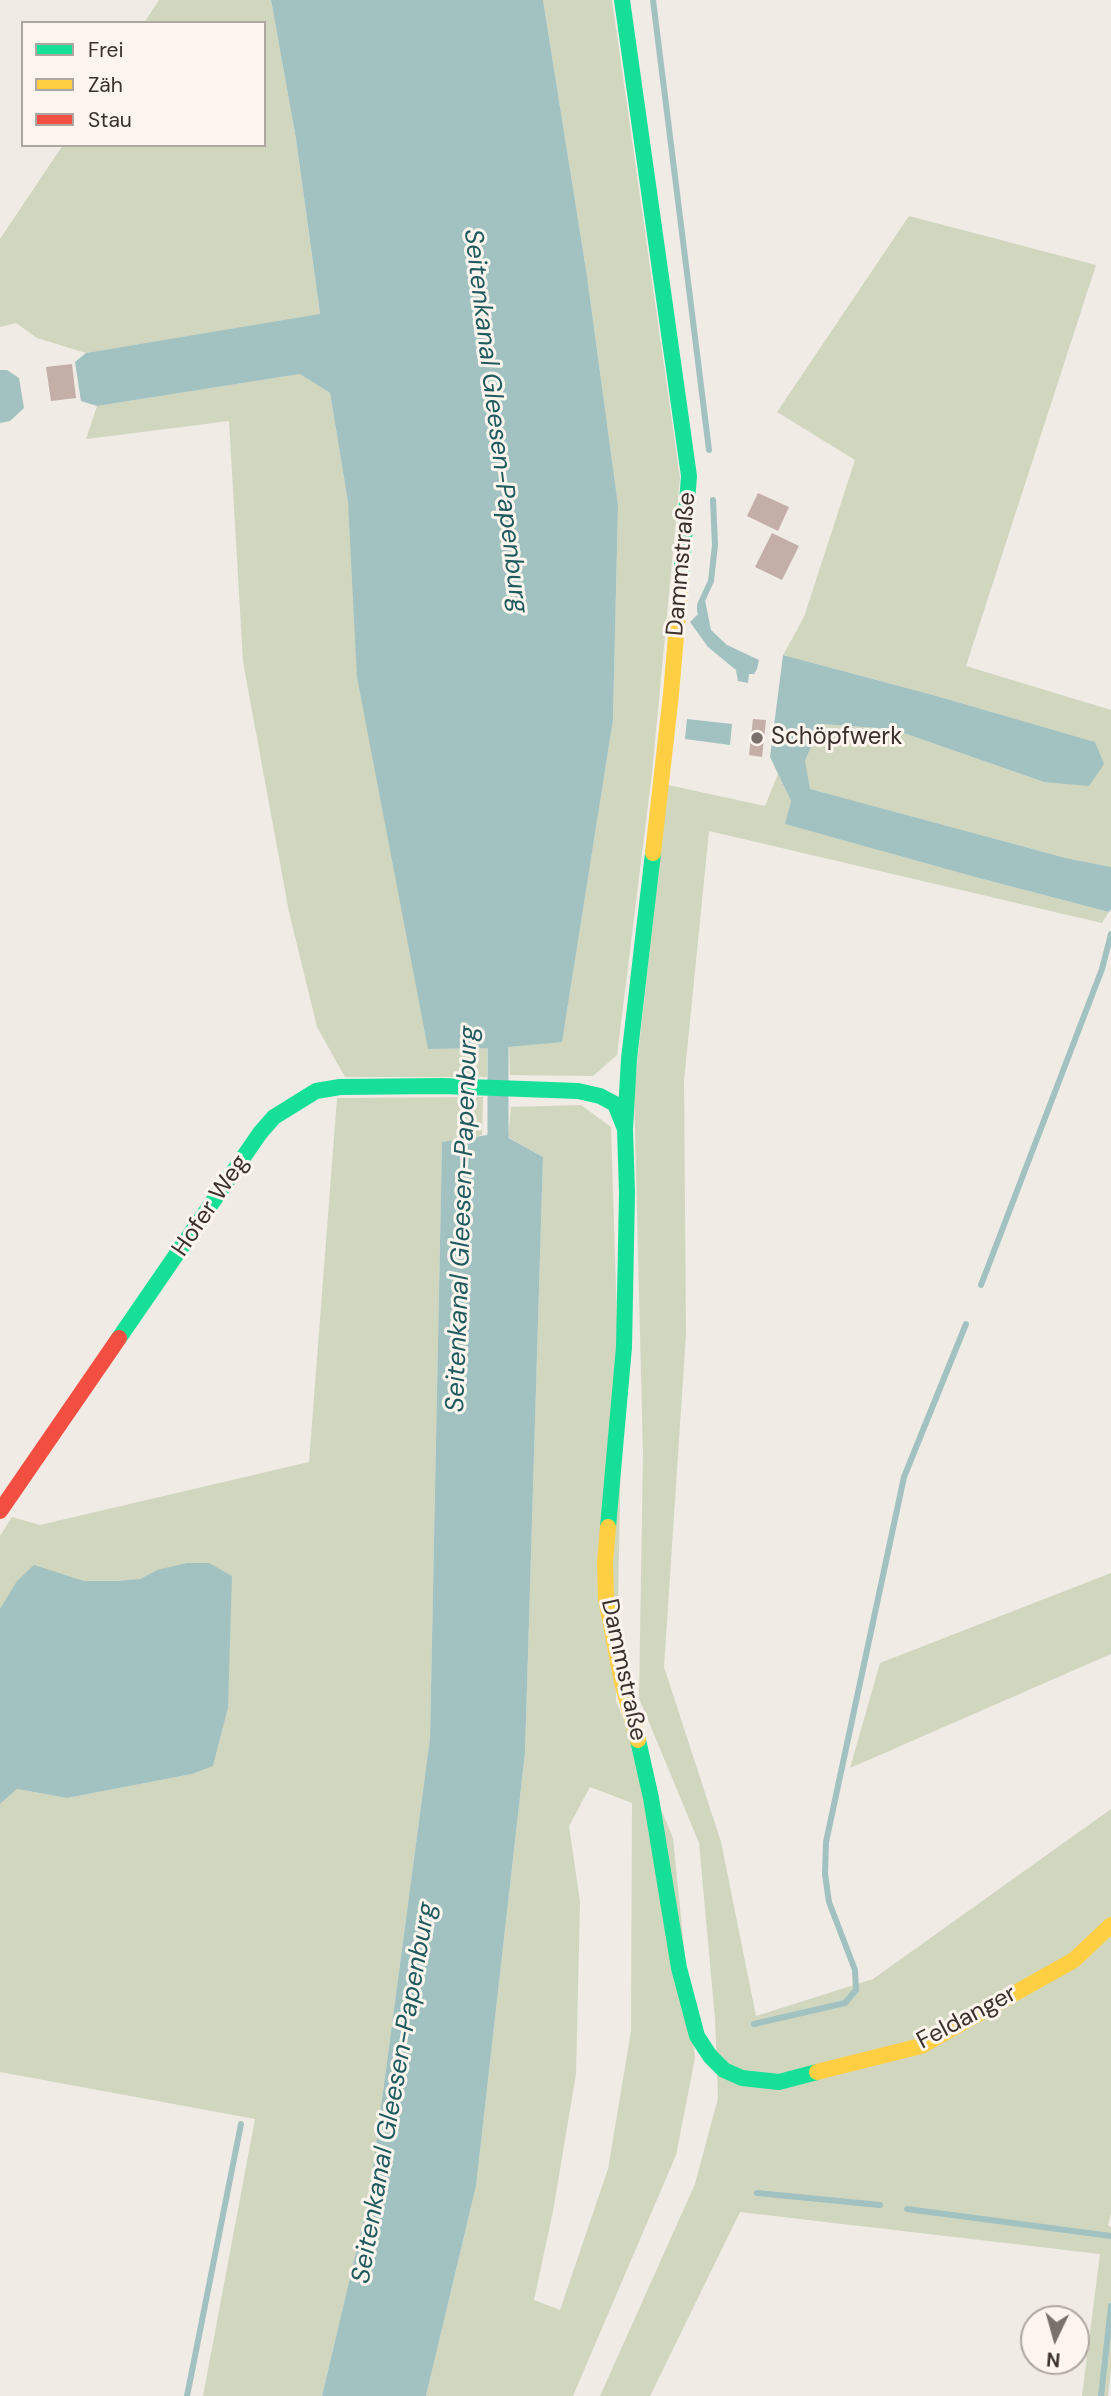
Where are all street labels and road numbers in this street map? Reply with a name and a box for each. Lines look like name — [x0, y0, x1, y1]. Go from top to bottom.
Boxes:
street label: Dammstraße — [661, 491, 703, 637]
street label: Hofer Weg — [167, 1150, 255, 1262]
street label: Dammstraße — [594, 1596, 652, 1744]
street label: Feldanger — [912, 1980, 1022, 2056]

